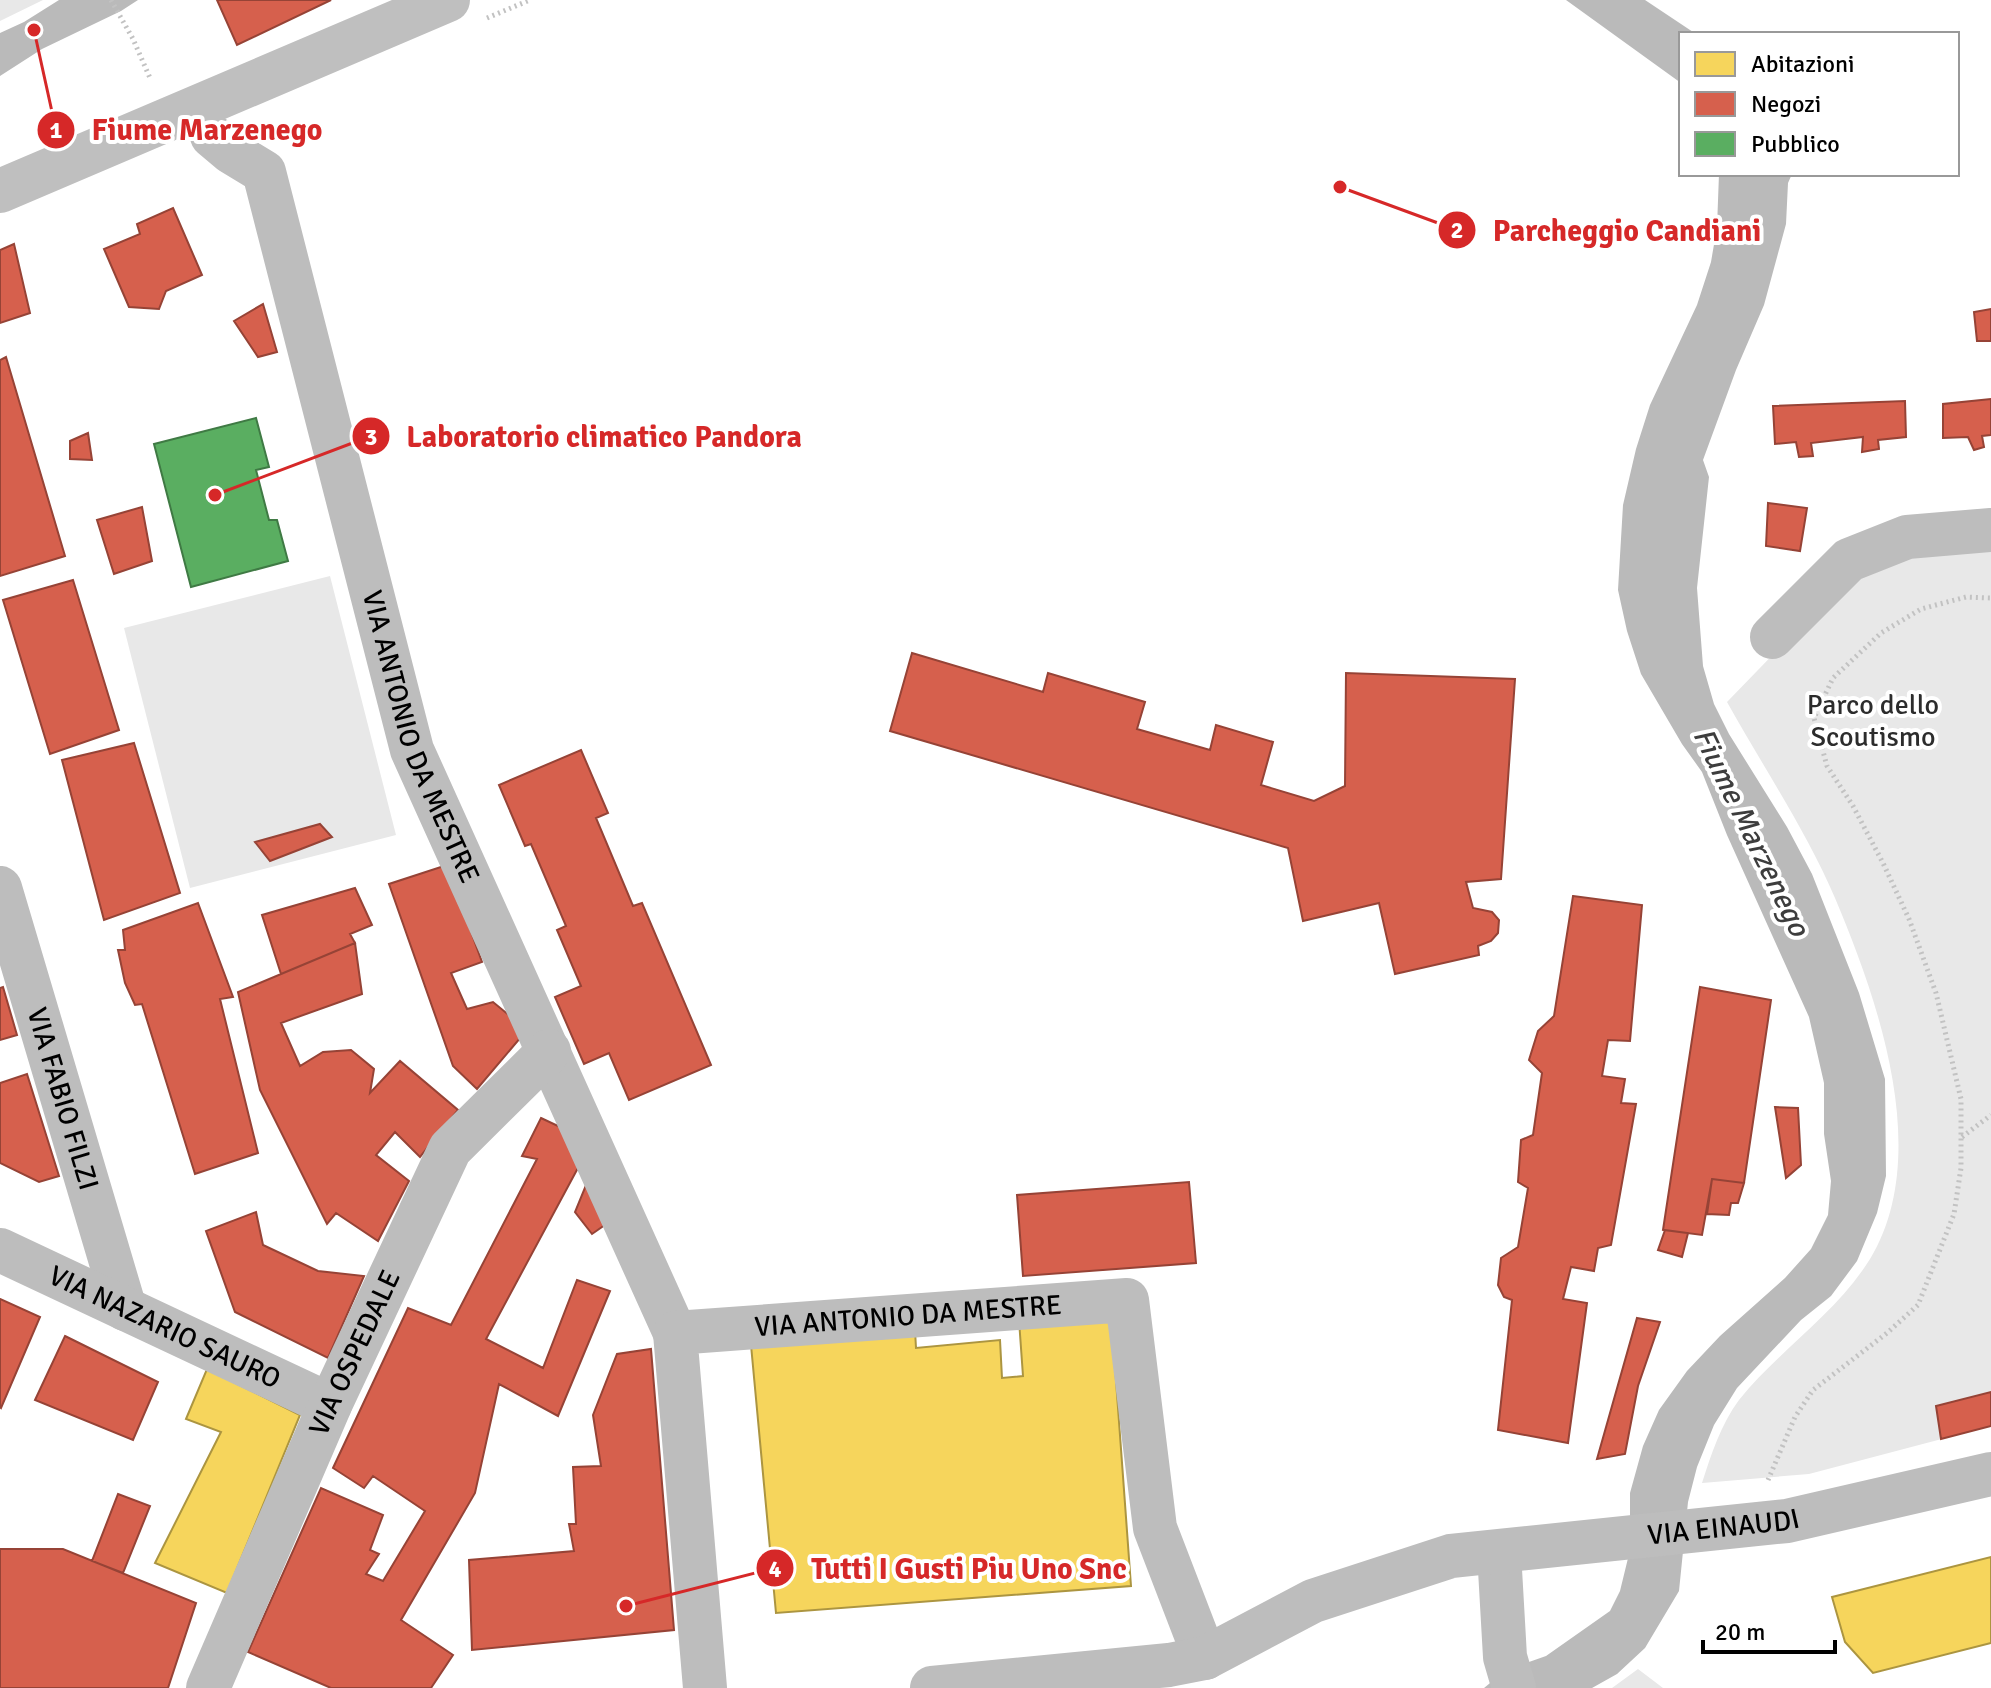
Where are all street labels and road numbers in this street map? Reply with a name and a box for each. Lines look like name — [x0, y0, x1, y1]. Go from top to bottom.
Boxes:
street label: VIA ANTONIO DA MESTRE — [355, 587, 487, 888]
street label: VIA FABIO FILZI — [19, 1004, 106, 1194]
street label: VIA NAZARIO SAURO — [43, 1258, 286, 1396]
street label: VIA OSPEDALE — [302, 1265, 408, 1441]
street label: VIA ANTONIO DA MESTRE — [753, 1288, 1063, 1344]
street label: VIA EINAUDI — [1646, 1502, 1803, 1552]

